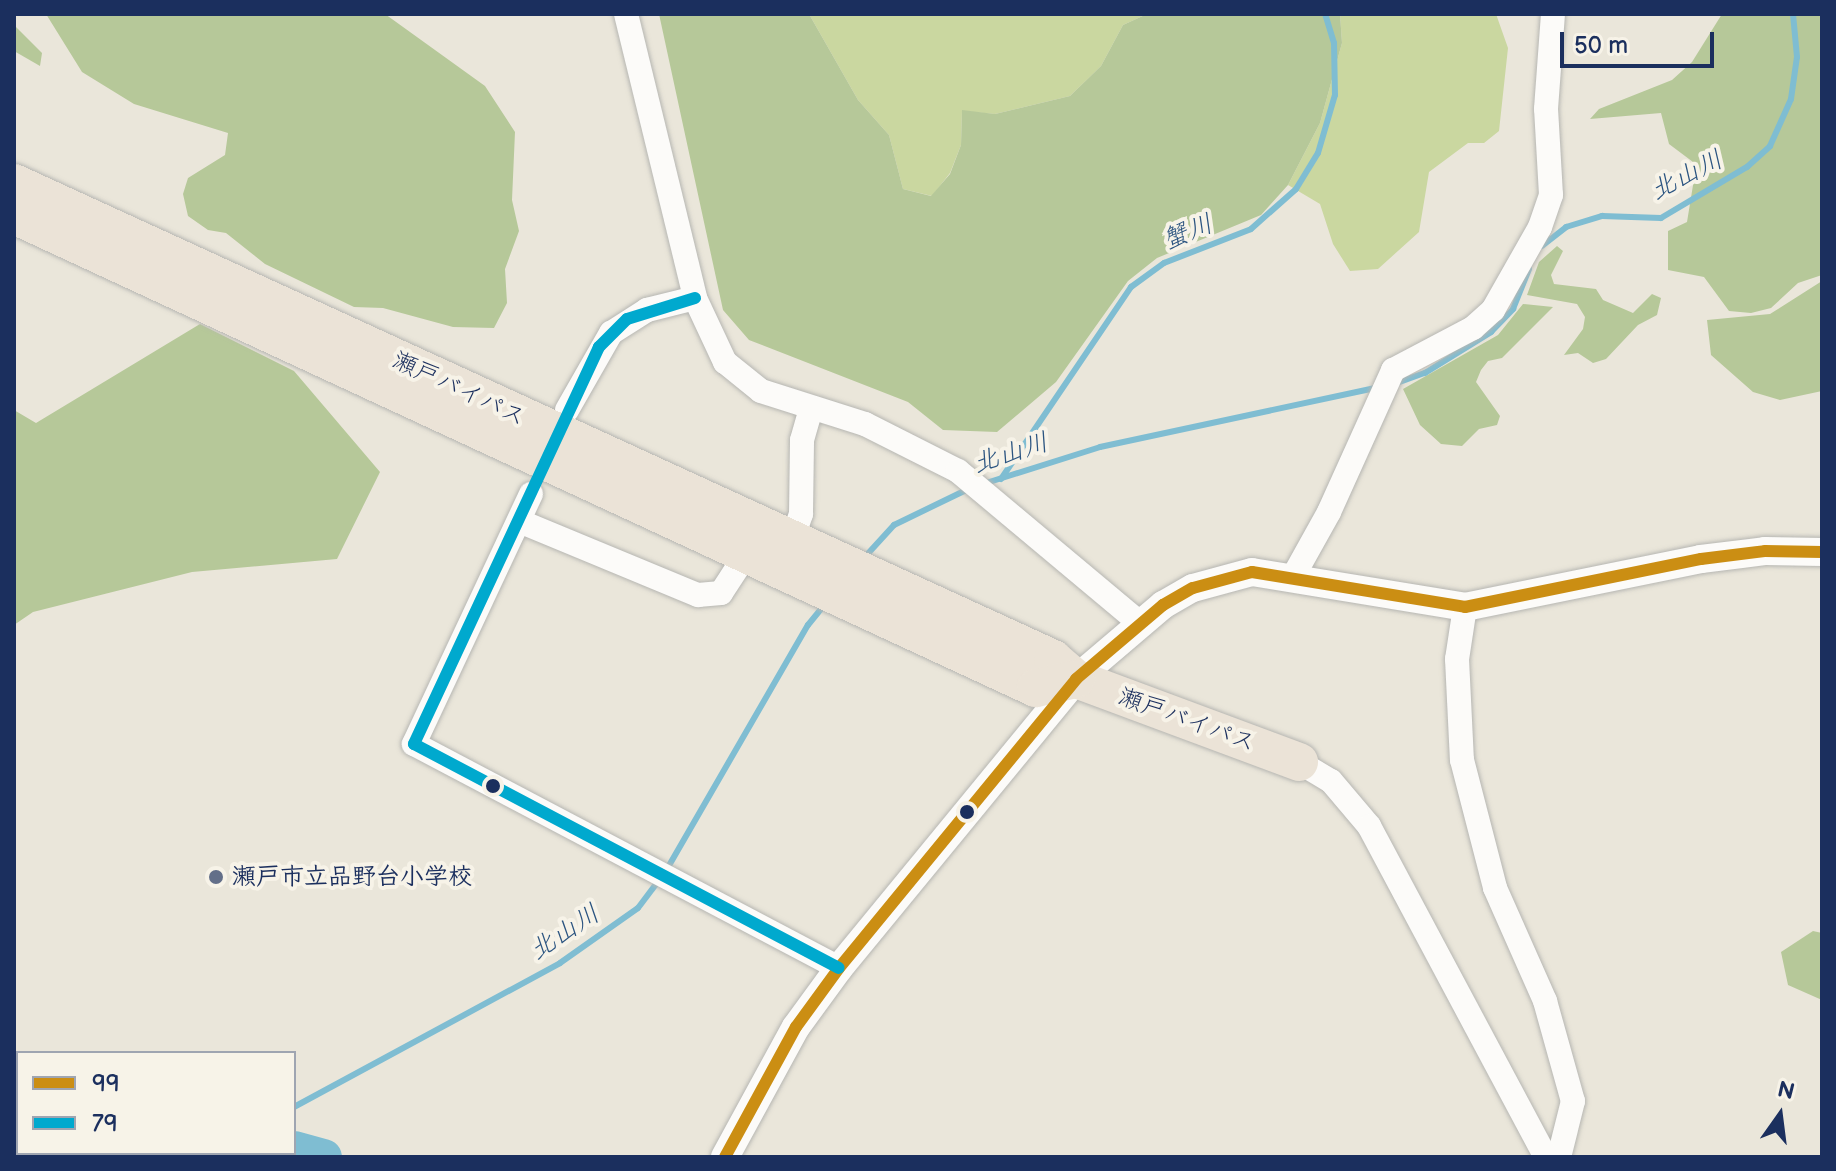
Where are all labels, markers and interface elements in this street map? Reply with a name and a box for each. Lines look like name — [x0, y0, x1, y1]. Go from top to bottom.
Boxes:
scale bar — [1564, 16, 1718, 66]
text: 50 m — [1574, 31, 1628, 60]
water label: 北山川 — [1645, 144, 1729, 208]
water label: 蟹川 — [1158, 209, 1218, 257]
street label: 瀬戸バイパス — [388, 346, 530, 432]
water label: 北山川 — [969, 427, 1053, 481]
street label: 瀬戸バイパス — [1114, 682, 1260, 758]
unlabelled marker — [485, 778, 501, 794]
unlabelled marker — [959, 804, 975, 820]
place label: 瀬戸市立品野台小学校 — [232, 863, 472, 891]
marker: 瀬戸市立品野台小学校 — [207, 868, 225, 886]
water label: 北山川 — [524, 899, 606, 967]
legend — [16, 1051, 296, 1155]
text: 99 — [92, 1069, 120, 1098]
north arrow — [1740, 1075, 1820, 1155]
text: N — [1775, 1076, 1797, 1106]
text: 79 — [92, 1109, 118, 1138]

